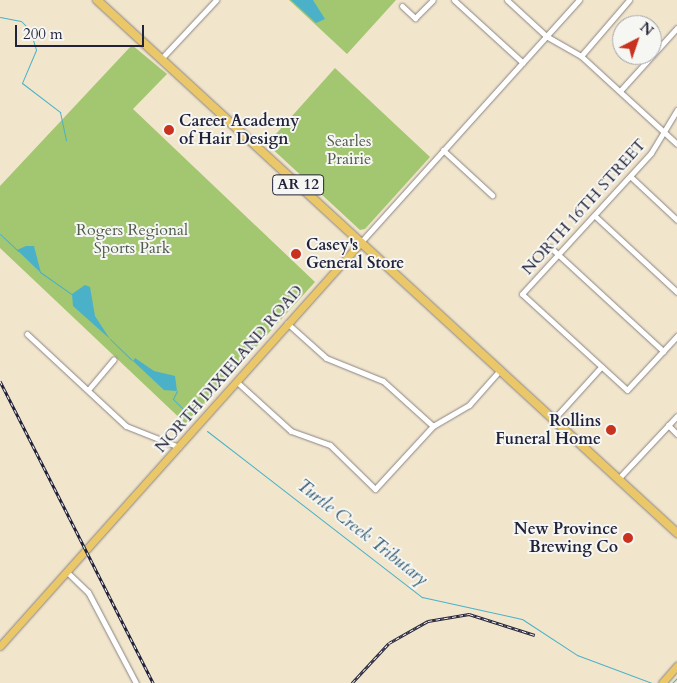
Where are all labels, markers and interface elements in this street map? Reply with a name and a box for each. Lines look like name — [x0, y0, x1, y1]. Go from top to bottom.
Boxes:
scale bar — [18, 15, 146, 47]
north arrow — [612, 15, 662, 65]
text: N — [636, 18, 657, 40]
text: 200 m — [23, 24, 63, 44]
place label: Career Academy of Hair Design — [179, 111, 299, 149]
marker: Career Academy of Hair Design — [163, 124, 175, 136]
park label: Searles Prairie — [327, 131, 371, 169]
street label: NORTH 16TH STREET — [518, 135, 650, 279]
road number: AR 12 — [272, 172, 324, 198]
park label: Rogers Regional Sports Park — [76, 220, 188, 258]
place label: Casey's General Store — [306, 235, 404, 273]
marker: Casey's General Store — [290, 248, 302, 260]
street label: NORTH DIXIELAND ROAD — [151, 281, 307, 457]
place label: Rollins Funeral Home — [495, 411, 601, 449]
marker: Rollins Funeral Home — [605, 424, 617, 436]
water label: Turtle Creek Tributary — [292, 475, 432, 591]
place label: New Province Brewing Co — [514, 519, 618, 557]
marker: New Province Brewing Co — [622, 532, 634, 544]

